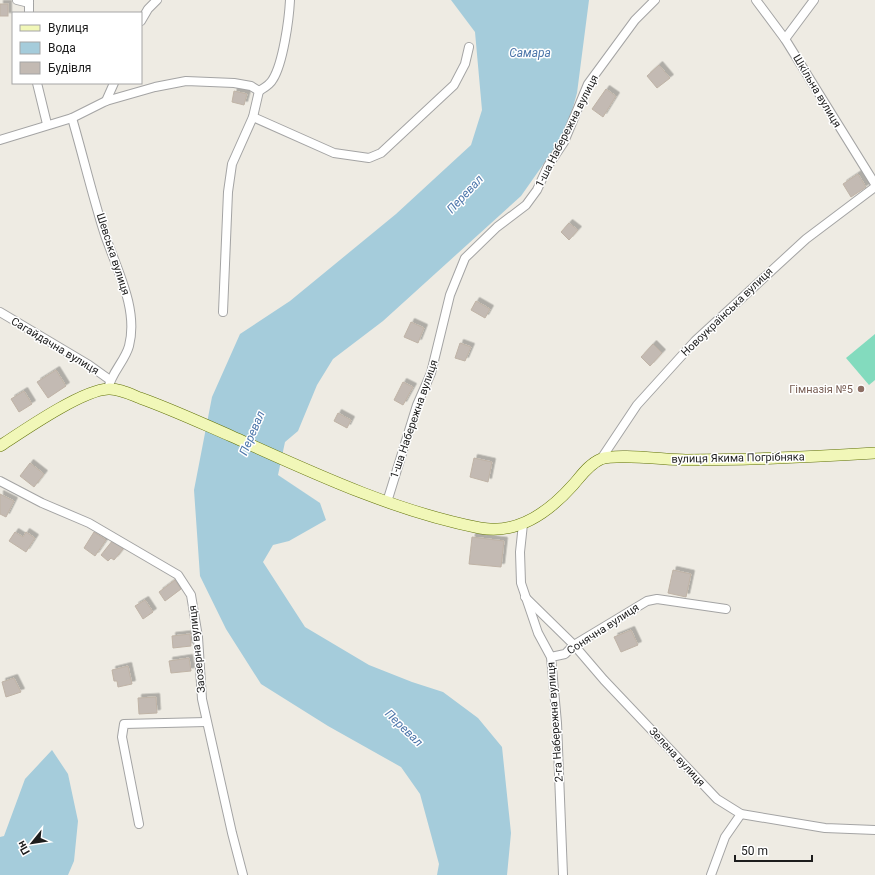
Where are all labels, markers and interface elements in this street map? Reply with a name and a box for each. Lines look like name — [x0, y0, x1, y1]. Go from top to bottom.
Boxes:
legend — [12, 12, 142, 84]
text: Вулиця — [48, 21, 89, 35]
text: Вода — [48, 41, 76, 55]
water label: Самара — [509, 46, 551, 60]
street label: Шкільна вулиця — [790, 52, 844, 130]
text: Будівля — [48, 61, 91, 75]
street label: 1-ша Набережна вулиця — [533, 73, 601, 189]
water label: Перевал — [444, 172, 486, 216]
street label: Шевська вулиця — [94, 211, 132, 297]
street label: Новоукраїнська вулиця — [679, 265, 775, 359]
street label: Сагайдачна вулиця — [9, 315, 101, 377]
street label: 1-ша Набережна вулиця — [388, 358, 440, 480]
place label: Гімназія №5 — [789, 383, 853, 396]
marker: Гімназія №5 — [856, 384, 866, 394]
water label: Перевал — [236, 408, 268, 457]
street label: вулиця Якима Погрібняка — [671, 450, 805, 466]
street label: Сонячна вулиця — [564, 601, 642, 657]
street label: Заозерна вулиця — [186, 605, 208, 693]
street label: 2-га Набережна вулиця — [544, 662, 566, 782]
water label: Перевал — [382, 707, 426, 750]
street label: Зелена вулиця — [646, 725, 708, 789]
north arrow — [12, 823, 52, 863]
scale bar — [735, 837, 812, 863]
text: Пн — [15, 838, 33, 857]
text: 50 m — [741, 844, 768, 858]

